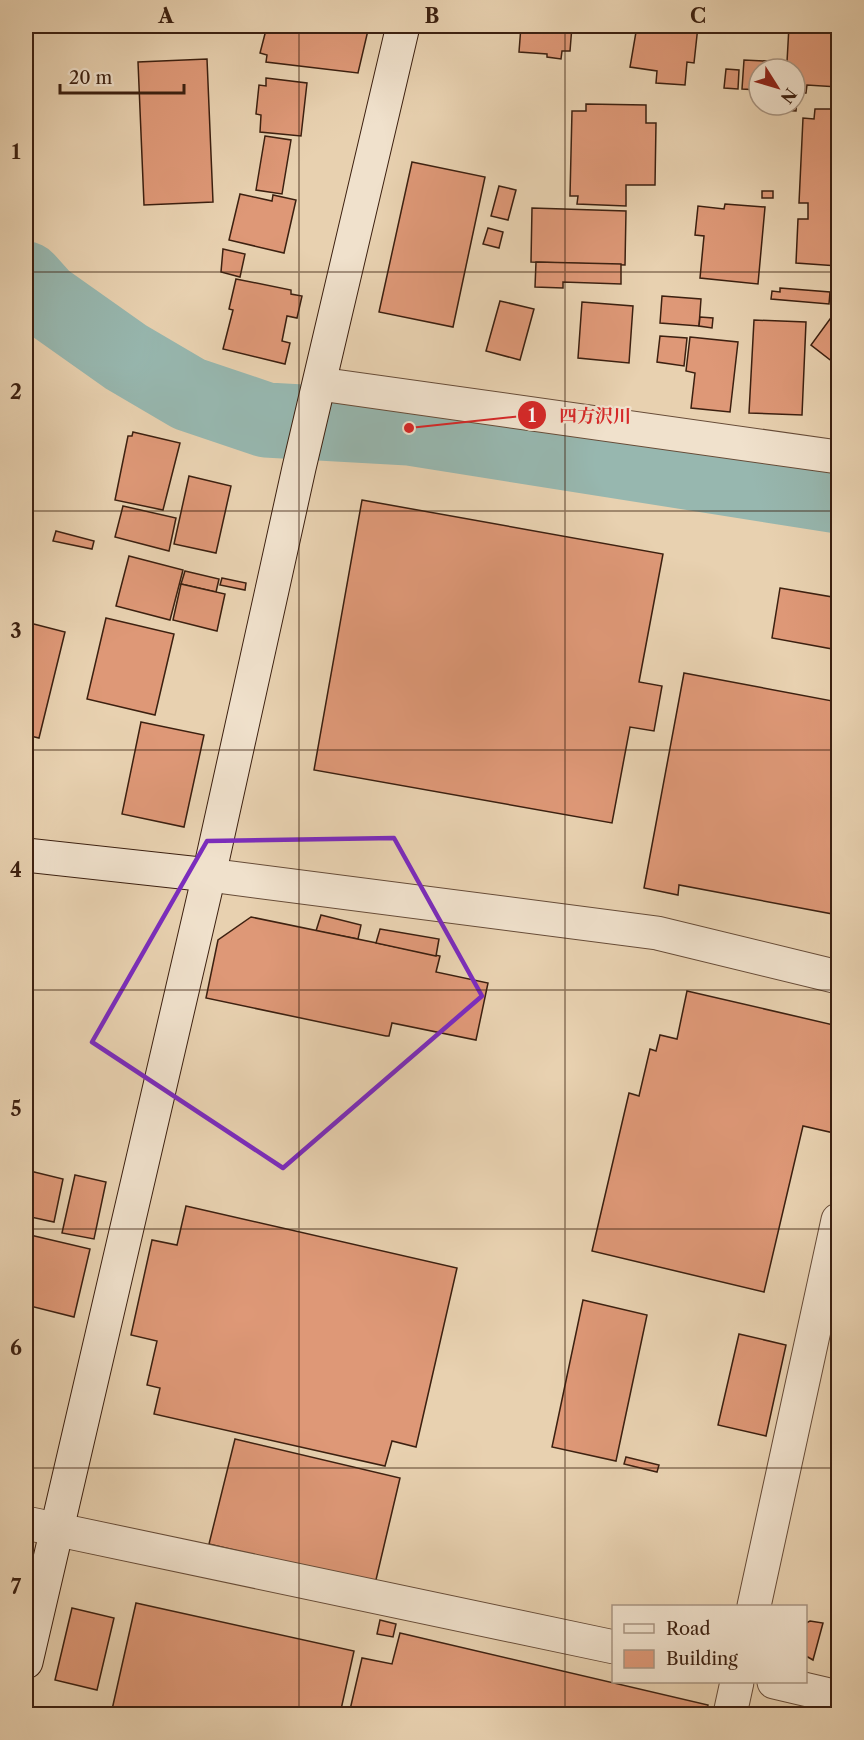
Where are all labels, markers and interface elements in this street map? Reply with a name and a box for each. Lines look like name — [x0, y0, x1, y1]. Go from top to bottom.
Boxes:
text: A — [157, 4, 174, 28]
text: B — [425, 4, 440, 28]
text: C — [690, 4, 706, 28]
scale bar — [60, 57, 184, 95]
north arrow — [747, 57, 807, 117]
text: 20 m — [69, 67, 113, 89]
text: N — [777, 84, 801, 108]
text: 1 — [12, 140, 21, 164]
text: 2 — [10, 380, 22, 404]
callout: 四方沢川 — [517, 397, 643, 433]
text: 1 — [528, 405, 536, 427]
text: 四方沢川 — [559, 405, 631, 427]
text: 3 — [10, 619, 22, 643]
text: 4 — [10, 858, 22, 882]
text: 5 — [10, 1097, 22, 1121]
text: 6 — [10, 1336, 22, 1360]
text: 7 — [11, 1575, 22, 1599]
legend — [612, 1605, 807, 1683]
text: Road — [666, 1618, 711, 1640]
text: Building — [666, 1648, 738, 1670]

